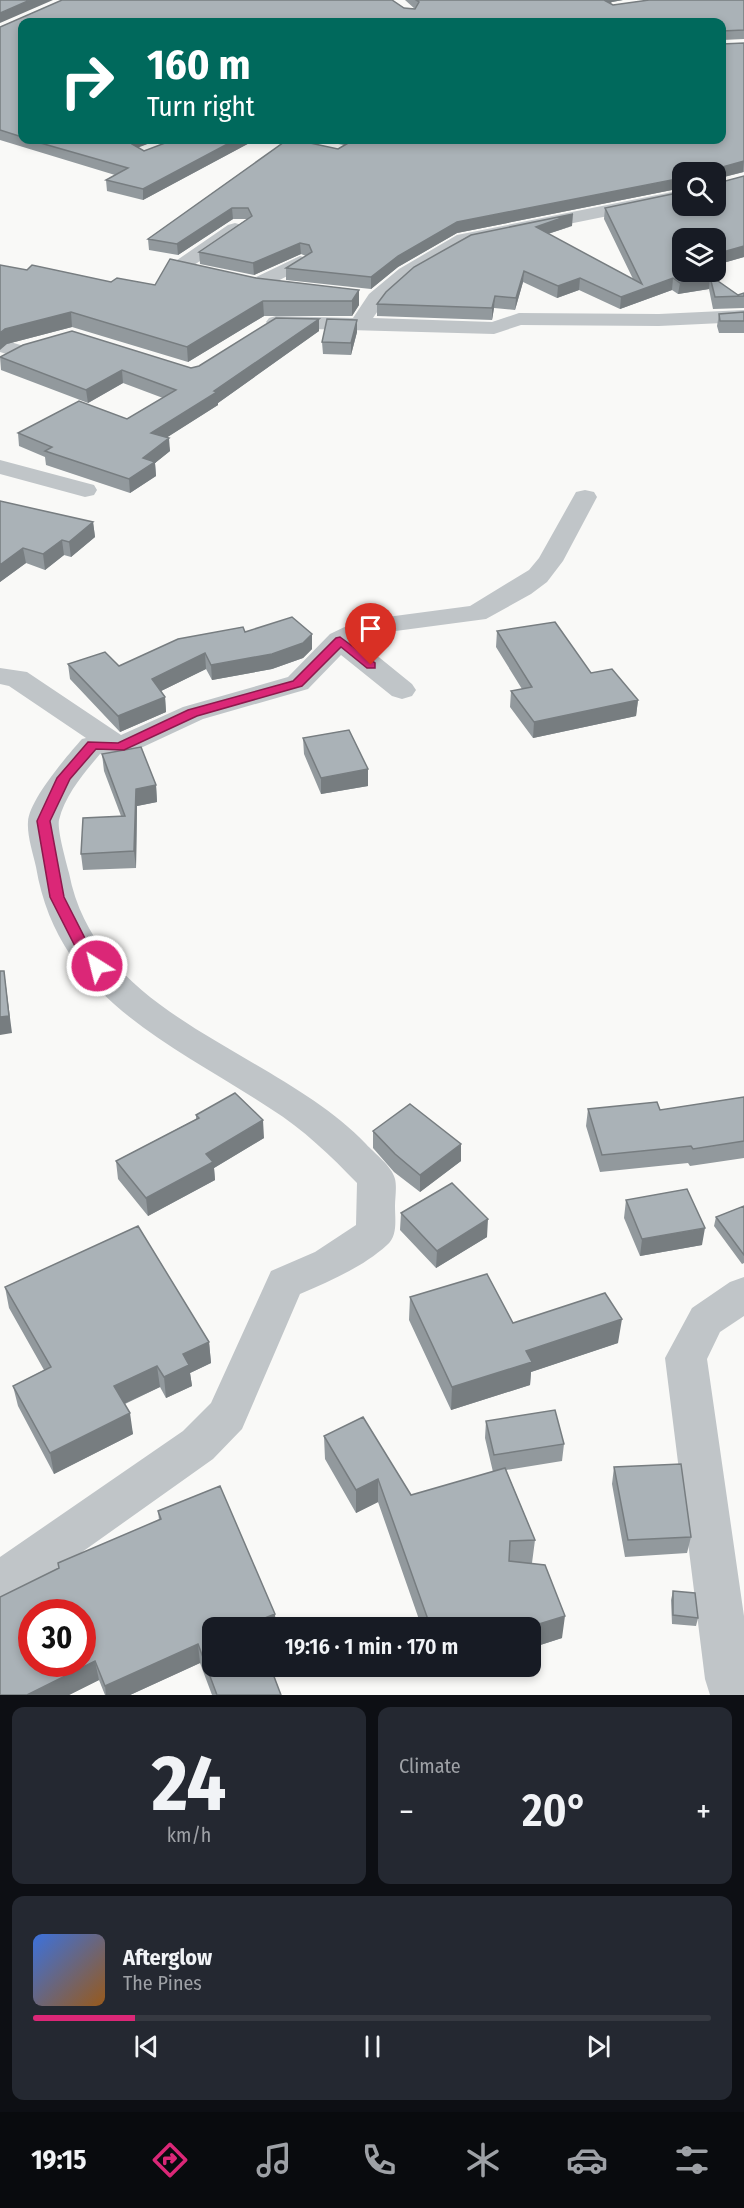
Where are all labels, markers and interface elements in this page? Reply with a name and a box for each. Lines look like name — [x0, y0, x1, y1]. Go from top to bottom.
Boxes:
text: 160 m — [147, 40, 250, 90]
icon: right — [48, 42, 126, 120]
text: Turn right — [147, 91, 255, 123]
map controls — [672, 162, 726, 282]
button: search — [672, 162, 726, 216]
button: layers — [672, 228, 726, 282]
pin — [345, 603, 396, 665]
icon: arrive — [354, 612, 387, 645]
position arrow — [65, 934, 129, 998]
speed limit sign: 30 — [18, 1599, 96, 1677]
text: 19:16 · 1 min · 170 m — [285, 1633, 458, 1660]
text: 24 — [152, 1737, 226, 1831]
text: Climate — [399, 1754, 461, 1778]
text: 20° — [522, 1784, 588, 1838]
text: − — [399, 1792, 414, 1832]
text: + — [696, 1792, 711, 1832]
text: km/h — [167, 1823, 211, 1847]
text: Afterglow — [123, 1944, 212, 1971]
text: The Pines — [123, 1971, 202, 1995]
icon: previous — [130, 2030, 163, 2063]
icon: pause — [356, 2030, 389, 2063]
icon: next — [582, 2030, 615, 2063]
icon: directions — [149, 2139, 191, 2181]
icon: music — [253, 2139, 295, 2181]
icon: phone — [358, 2139, 400, 2181]
icon: climate — [462, 2139, 504, 2181]
icon: car — [566, 2139, 608, 2181]
icon: filters — [671, 2139, 713, 2181]
text: 19:15 — [31, 2144, 87, 2176]

